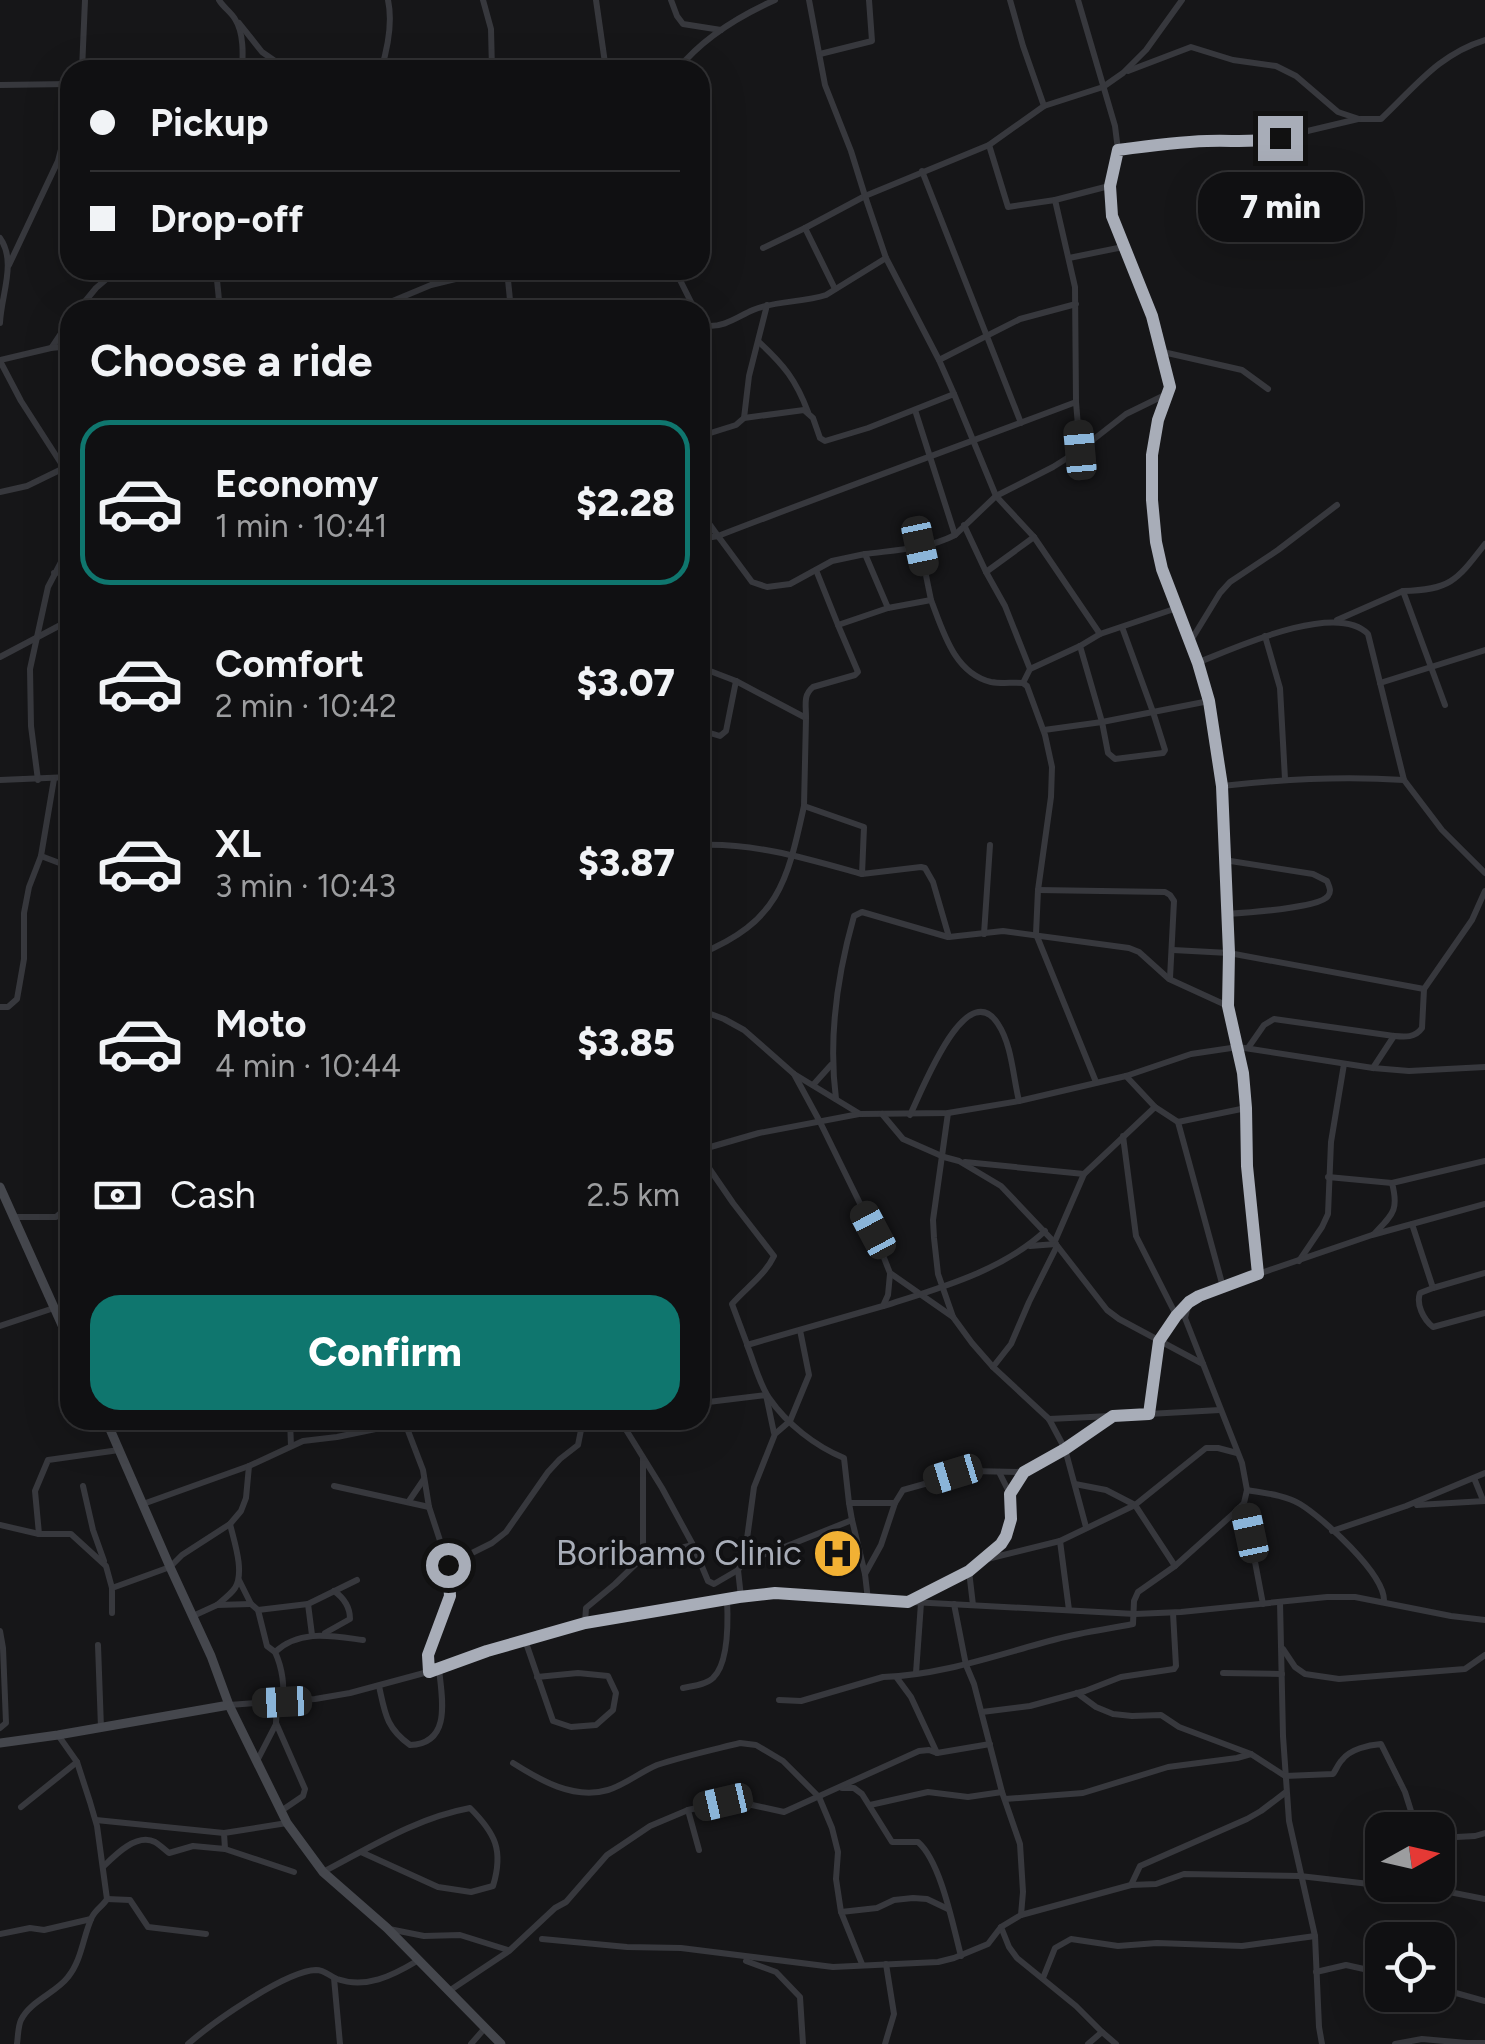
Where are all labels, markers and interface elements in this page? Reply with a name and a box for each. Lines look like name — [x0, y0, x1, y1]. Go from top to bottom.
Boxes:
text: Pickup — [150, 100, 268, 146]
route end — [1258, 116, 1303, 161]
callout: 7 min — [1198, 173, 1362, 243]
text: 7 min — [1240, 188, 1321, 226]
text: Drop-off — [150, 196, 303, 242]
text: Choose a ride — [90, 333, 372, 387]
car — [1062, 419, 1098, 481]
icon: car — [95, 458, 185, 548]
text: Economy — [215, 461, 378, 507]
text: $2.28 — [576, 480, 675, 526]
text: 1 min · 10:41 — [215, 507, 387, 545]
car — [899, 514, 941, 578]
icon: car — [95, 638, 185, 728]
text: Comfort — [215, 641, 364, 687]
text: $3.07 — [576, 660, 675, 706]
text: 2 min · 10:42 — [215, 687, 397, 725]
icon: car — [95, 818, 185, 908]
text: XL — [215, 821, 261, 867]
text: $3.87 — [578, 840, 675, 886]
text: 3 min · 10:43 — [215, 867, 396, 905]
icon: car — [95, 998, 185, 1088]
text: Moto — [215, 1001, 307, 1047]
text: $3.85 — [577, 1020, 675, 1066]
text: 4 min · 10:44 — [215, 1047, 401, 1085]
icon: cash — [90, 1168, 145, 1223]
text: Cash — [170, 1172, 256, 1218]
text: 2.5 km — [586, 1176, 680, 1214]
car — [846, 1196, 900, 1264]
button: Confirm — [90, 1295, 680, 1410]
car — [920, 1451, 986, 1497]
car — [1229, 1501, 1271, 1565]
hospital icon: Boribamo Clinic — [811, 1527, 863, 1579]
place label: Boribamo Clinic — [556, 1532, 802, 1574]
route start — [426, 1543, 471, 1588]
car — [251, 1685, 313, 1719]
car — [690, 1781, 756, 1823]
north arrow — [1365, 1812, 1455, 1902]
map controls — [1365, 1812, 1455, 2012]
button: locate — [1365, 1922, 1455, 2012]

